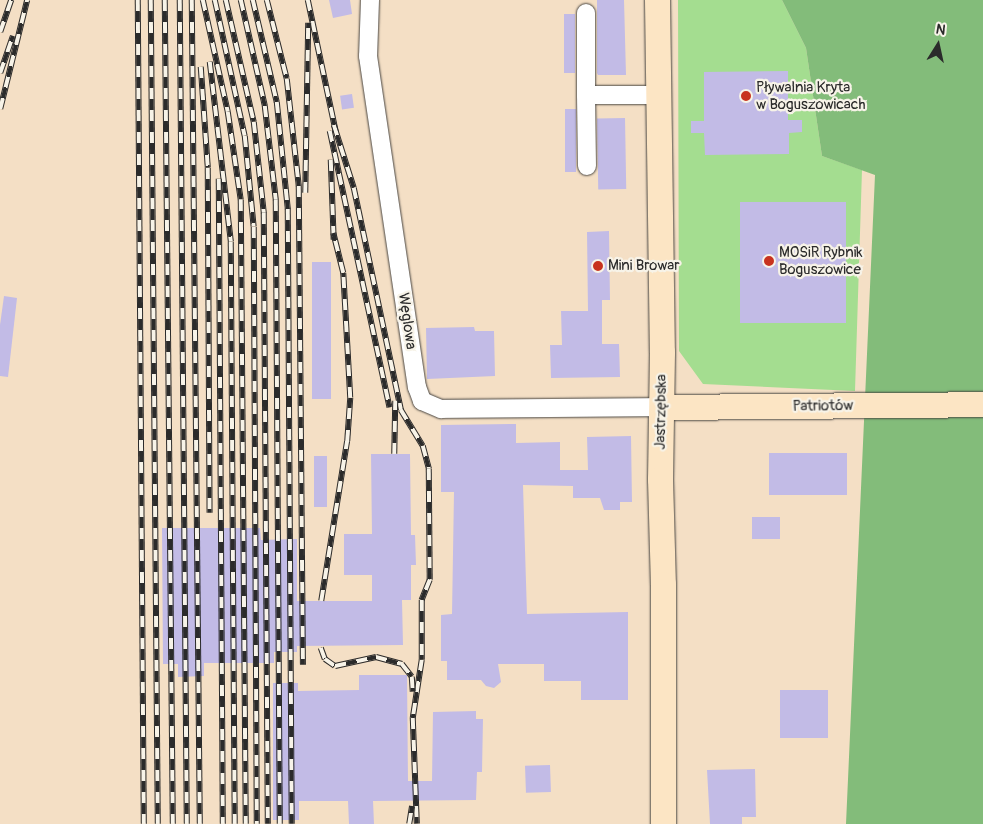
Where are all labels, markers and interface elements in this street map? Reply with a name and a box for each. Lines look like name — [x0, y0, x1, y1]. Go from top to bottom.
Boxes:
north arrow — [913, 20, 963, 70]
text: N — [935, 21, 947, 39]
place label: Pływalnia Kryta w Boguszowicach — [756, 78, 865, 113]
marker: Pływalnia Kryta w Boguszowicach — [740, 90, 752, 102]
place label: MOSiR Rybnik Boguszowice — [779, 243, 863, 278]
marker: MOSiR Rybnik Boguszowice — [763, 255, 775, 267]
place label: Mini Browar — [608, 257, 680, 275]
marker: Mini Browar — [592, 260, 604, 272]
street label: Węglowa — [394, 292, 420, 350]
street label: Jastrzębska — [651, 374, 671, 450]
street label: Patriotów — [792, 396, 854, 416]

